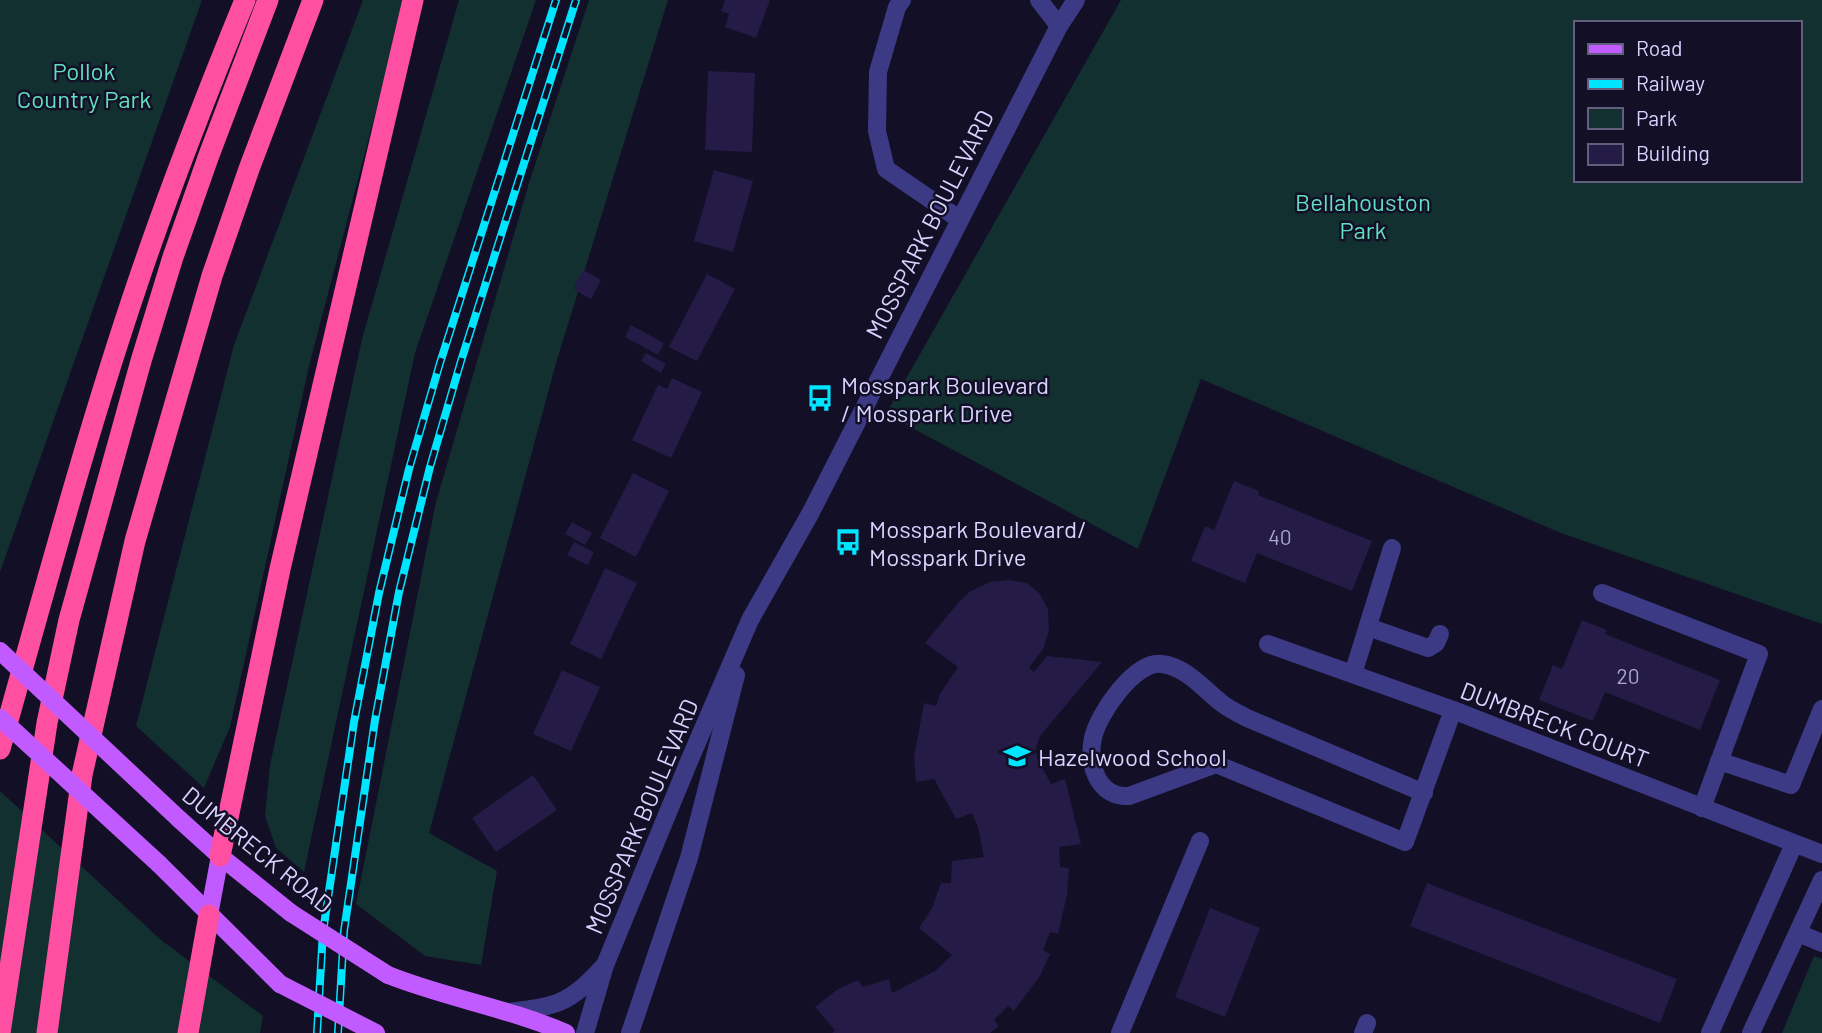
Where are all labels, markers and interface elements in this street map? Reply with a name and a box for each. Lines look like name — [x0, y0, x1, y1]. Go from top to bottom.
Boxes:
legend — [1574, 21, 1801, 182]
text: Road — [1636, 35, 1682, 60]
park label: Pollok Country Park — [17, 56, 151, 113]
text: Railway — [1636, 70, 1705, 95]
street label: MOSSPARK BOULEVARD — [859, 105, 999, 343]
text: Park — [1636, 105, 1677, 130]
text: Building — [1636, 140, 1710, 165]
park label: Bellahouston Park — [1295, 187, 1431, 244]
place label: Mosspark Boulevard / Mosspark Drive — [841, 370, 1049, 427]
bus stop icon: Mosspark Boulevard / Mosspark Drive — [805, 383, 835, 413]
place label: Mosspark Boulevard/ Mosspark Drive — [869, 514, 1087, 571]
house number: 40 — [1268, 524, 1292, 549]
bus stop icon: Mosspark Boulevard/ Mosspark Drive — [833, 527, 863, 557]
house number: 20 — [1616, 663, 1640, 688]
street label: DUMBRECK COURT — [1457, 675, 1653, 773]
street label: MOSSPARK BOULEVARD — [578, 694, 704, 938]
school or university icon: Hazelwood School — [1002, 741, 1032, 771]
place label: Hazelwood School — [1038, 742, 1227, 771]
street label: DUMBRECK ROAD — [177, 780, 339, 918]

